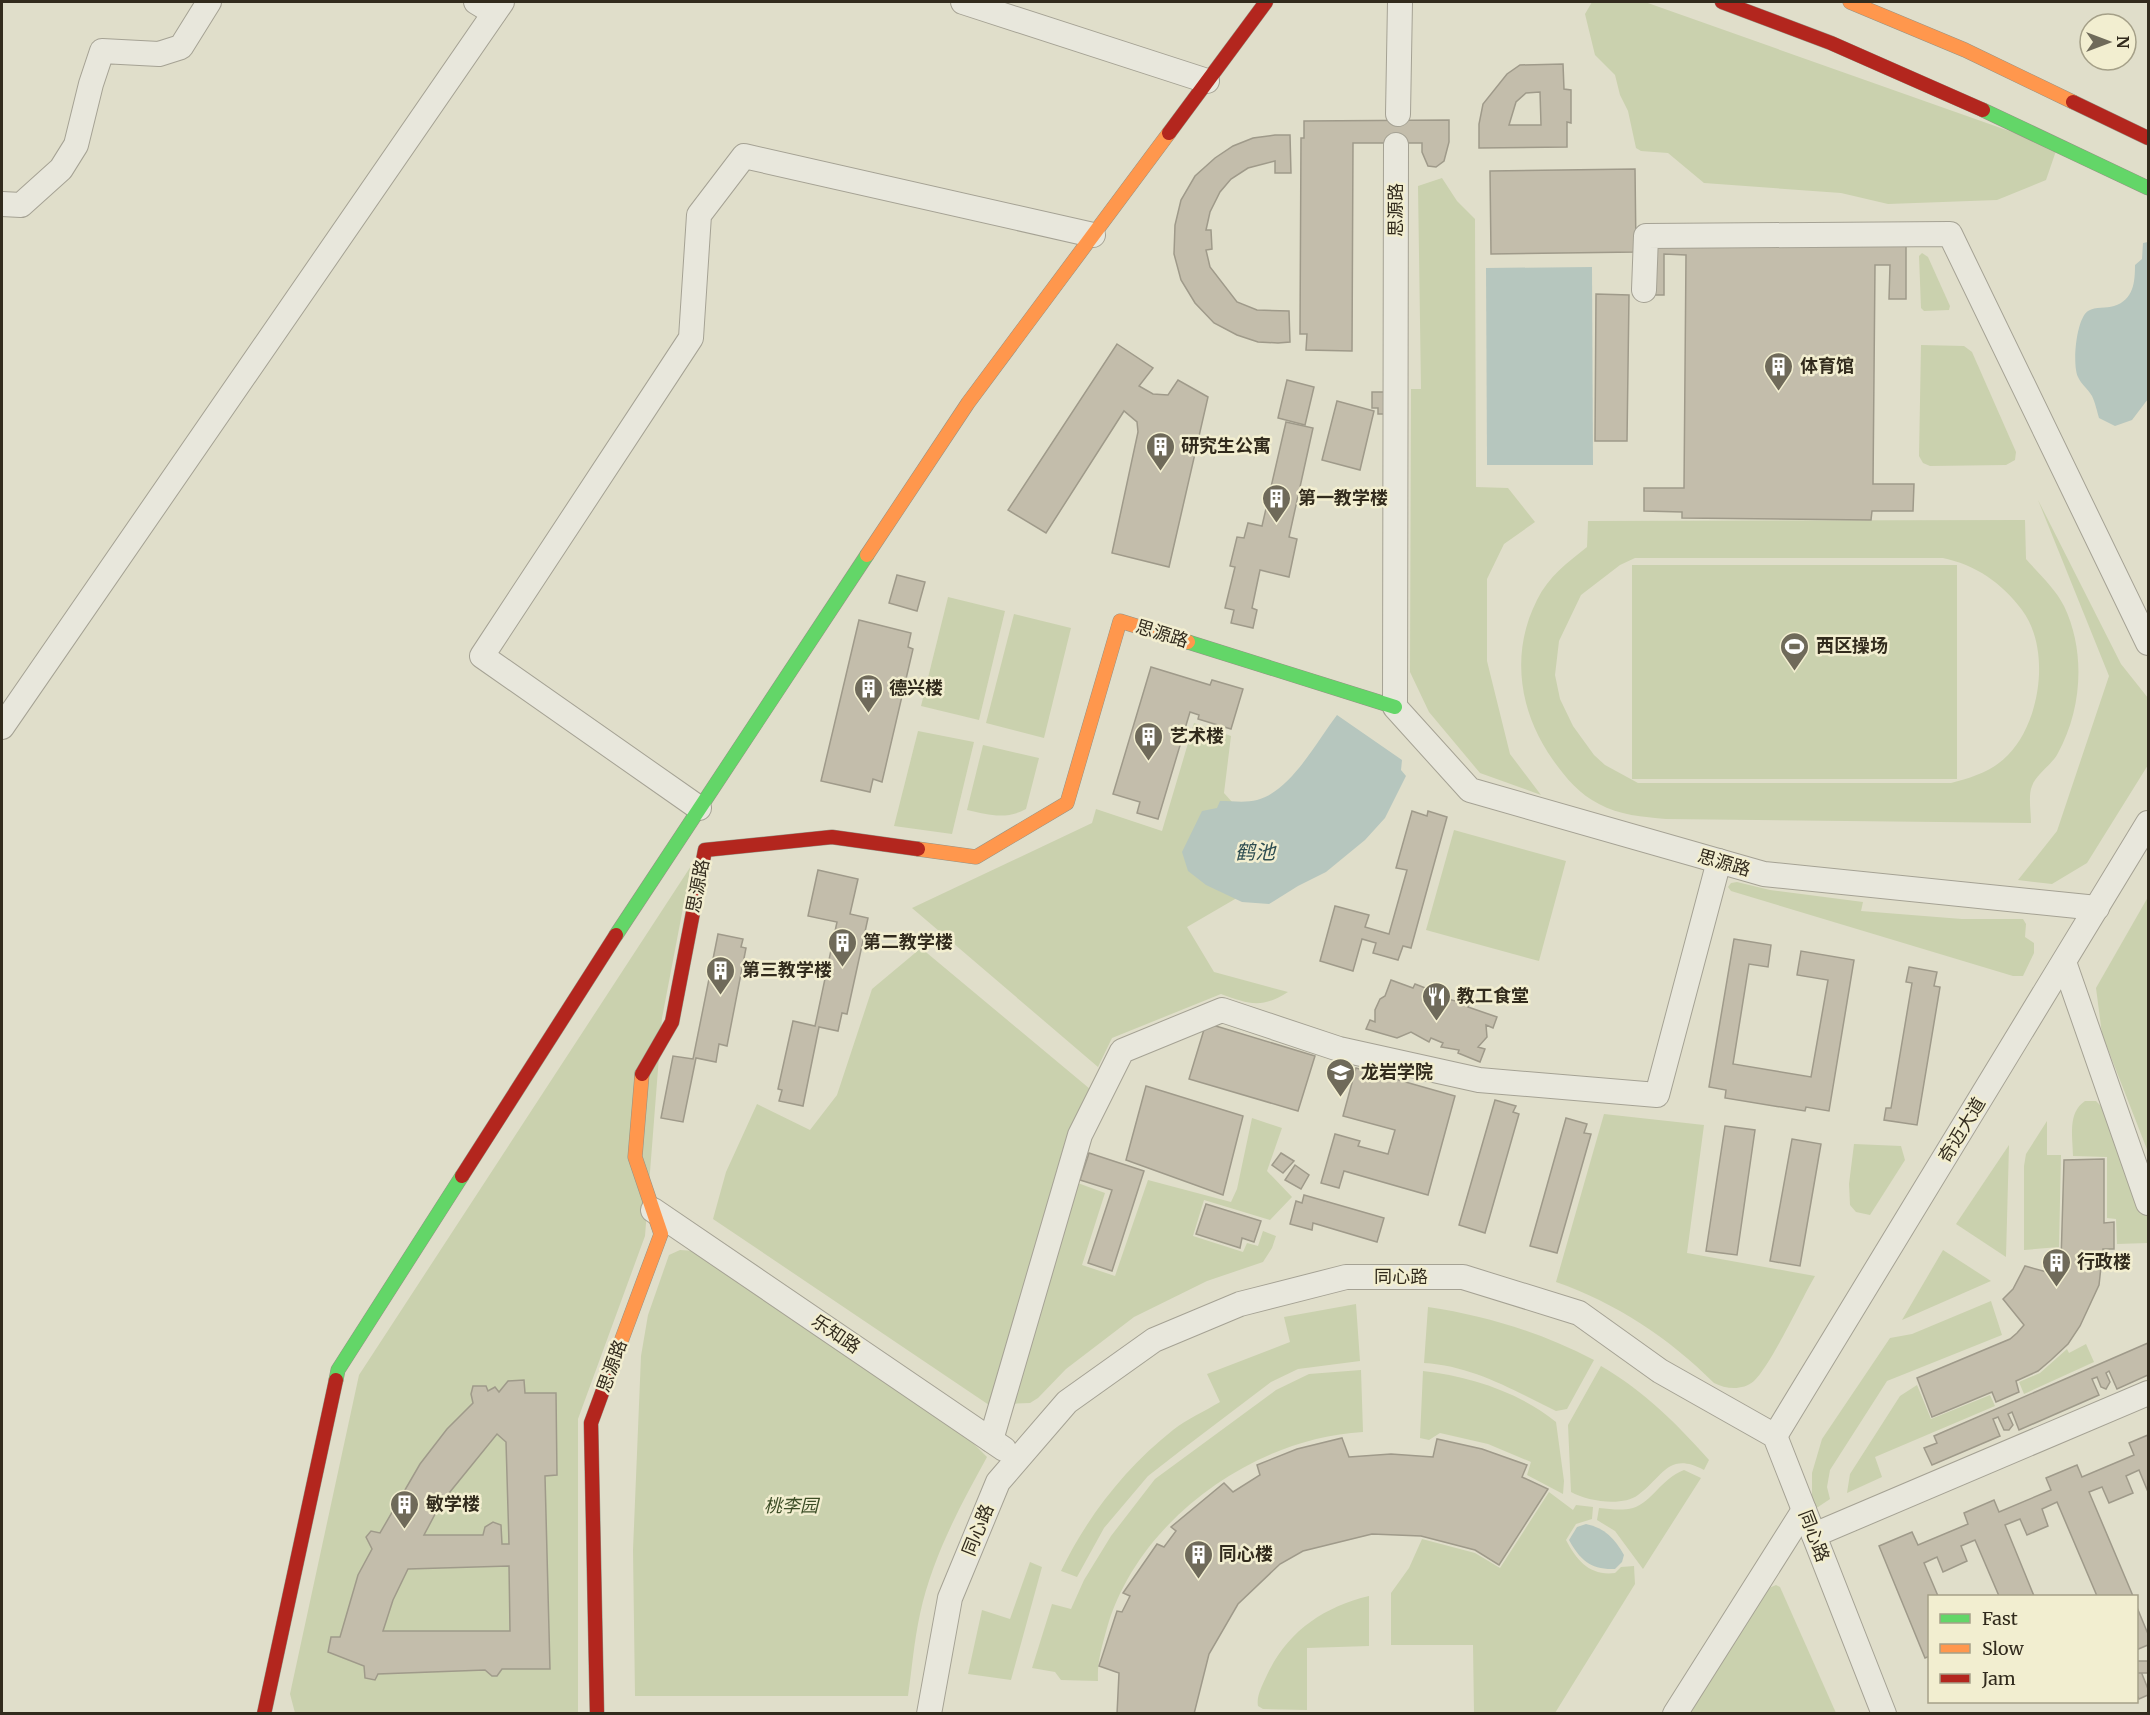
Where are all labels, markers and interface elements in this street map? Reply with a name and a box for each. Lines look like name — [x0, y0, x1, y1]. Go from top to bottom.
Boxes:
north arrow — [2078, 12, 2138, 72]
text: N — [2113, 36, 2133, 49]
street label: 思源路 — [1384, 183, 1407, 237]
building icon: 体育馆 — [1763, 350, 1795, 392]
place label: 体育馆 — [1800, 354, 1854, 377]
building icon: 研究生公寓 — [1144, 430, 1176, 472]
place label: 研究生公寓 — [1181, 434, 1271, 457]
building icon: 第一教学楼 — [1261, 482, 1293, 524]
place label: 第一教学楼 — [1298, 486, 1388, 509]
street label: 思源路 — [1133, 615, 1191, 652]
sports icon: 西区操场 — [1779, 630, 1811, 672]
place label: 西区操场 — [1816, 634, 1888, 657]
building icon: 德兴楼 — [852, 672, 884, 714]
place label: 德兴楼 — [889, 676, 943, 699]
building icon: 艺术楼 — [1133, 720, 1165, 762]
place label: 艺术楼 — [1170, 724, 1224, 747]
water label: 鹤池 — [1235, 839, 1277, 864]
street label: 思源路 — [1695, 844, 1753, 881]
street label: 思源路 — [681, 857, 714, 915]
building icon: 第二教学楼 — [826, 926, 858, 968]
place label: 第二教学楼 — [863, 930, 953, 953]
building icon: 第三教学楼 — [705, 954, 737, 996]
place label: 第三教学楼 — [742, 958, 832, 981]
restaurant icon: 教工食堂 — [1420, 980, 1452, 1022]
place label: 教工食堂 — [1457, 984, 1529, 1007]
school or university icon: 龙岩学院 — [1324, 1056, 1356, 1098]
place label: 龙岩学院 — [1361, 1060, 1433, 1083]
street label: 奇迈大道 — [1933, 1093, 1990, 1167]
building icon: 行政楼 — [2040, 1246, 2072, 1288]
place label: 行政楼 — [2077, 1250, 2131, 1273]
street label: 同心路 — [1374, 1265, 1428, 1288]
street label: 乐知路 — [807, 1309, 865, 1358]
street label: 思源路 — [591, 1337, 632, 1395]
building icon: 敏学楼 — [389, 1488, 421, 1530]
place label: 敏学楼 — [426, 1492, 480, 1515]
park label: 桃李园 — [764, 1494, 821, 1517]
street label: 同心路 — [957, 1500, 998, 1559]
street label: 同心路 — [1794, 1506, 1835, 1565]
building icon: 同心楼 — [1182, 1538, 1214, 1580]
place label: 同心楼 — [1219, 1542, 1273, 1565]
legend — [1928, 1595, 2138, 1703]
text: Fast — [1982, 1607, 2018, 1630]
text: Slow — [1982, 1637, 2025, 1660]
text: Jam — [1981, 1667, 2016, 1690]

